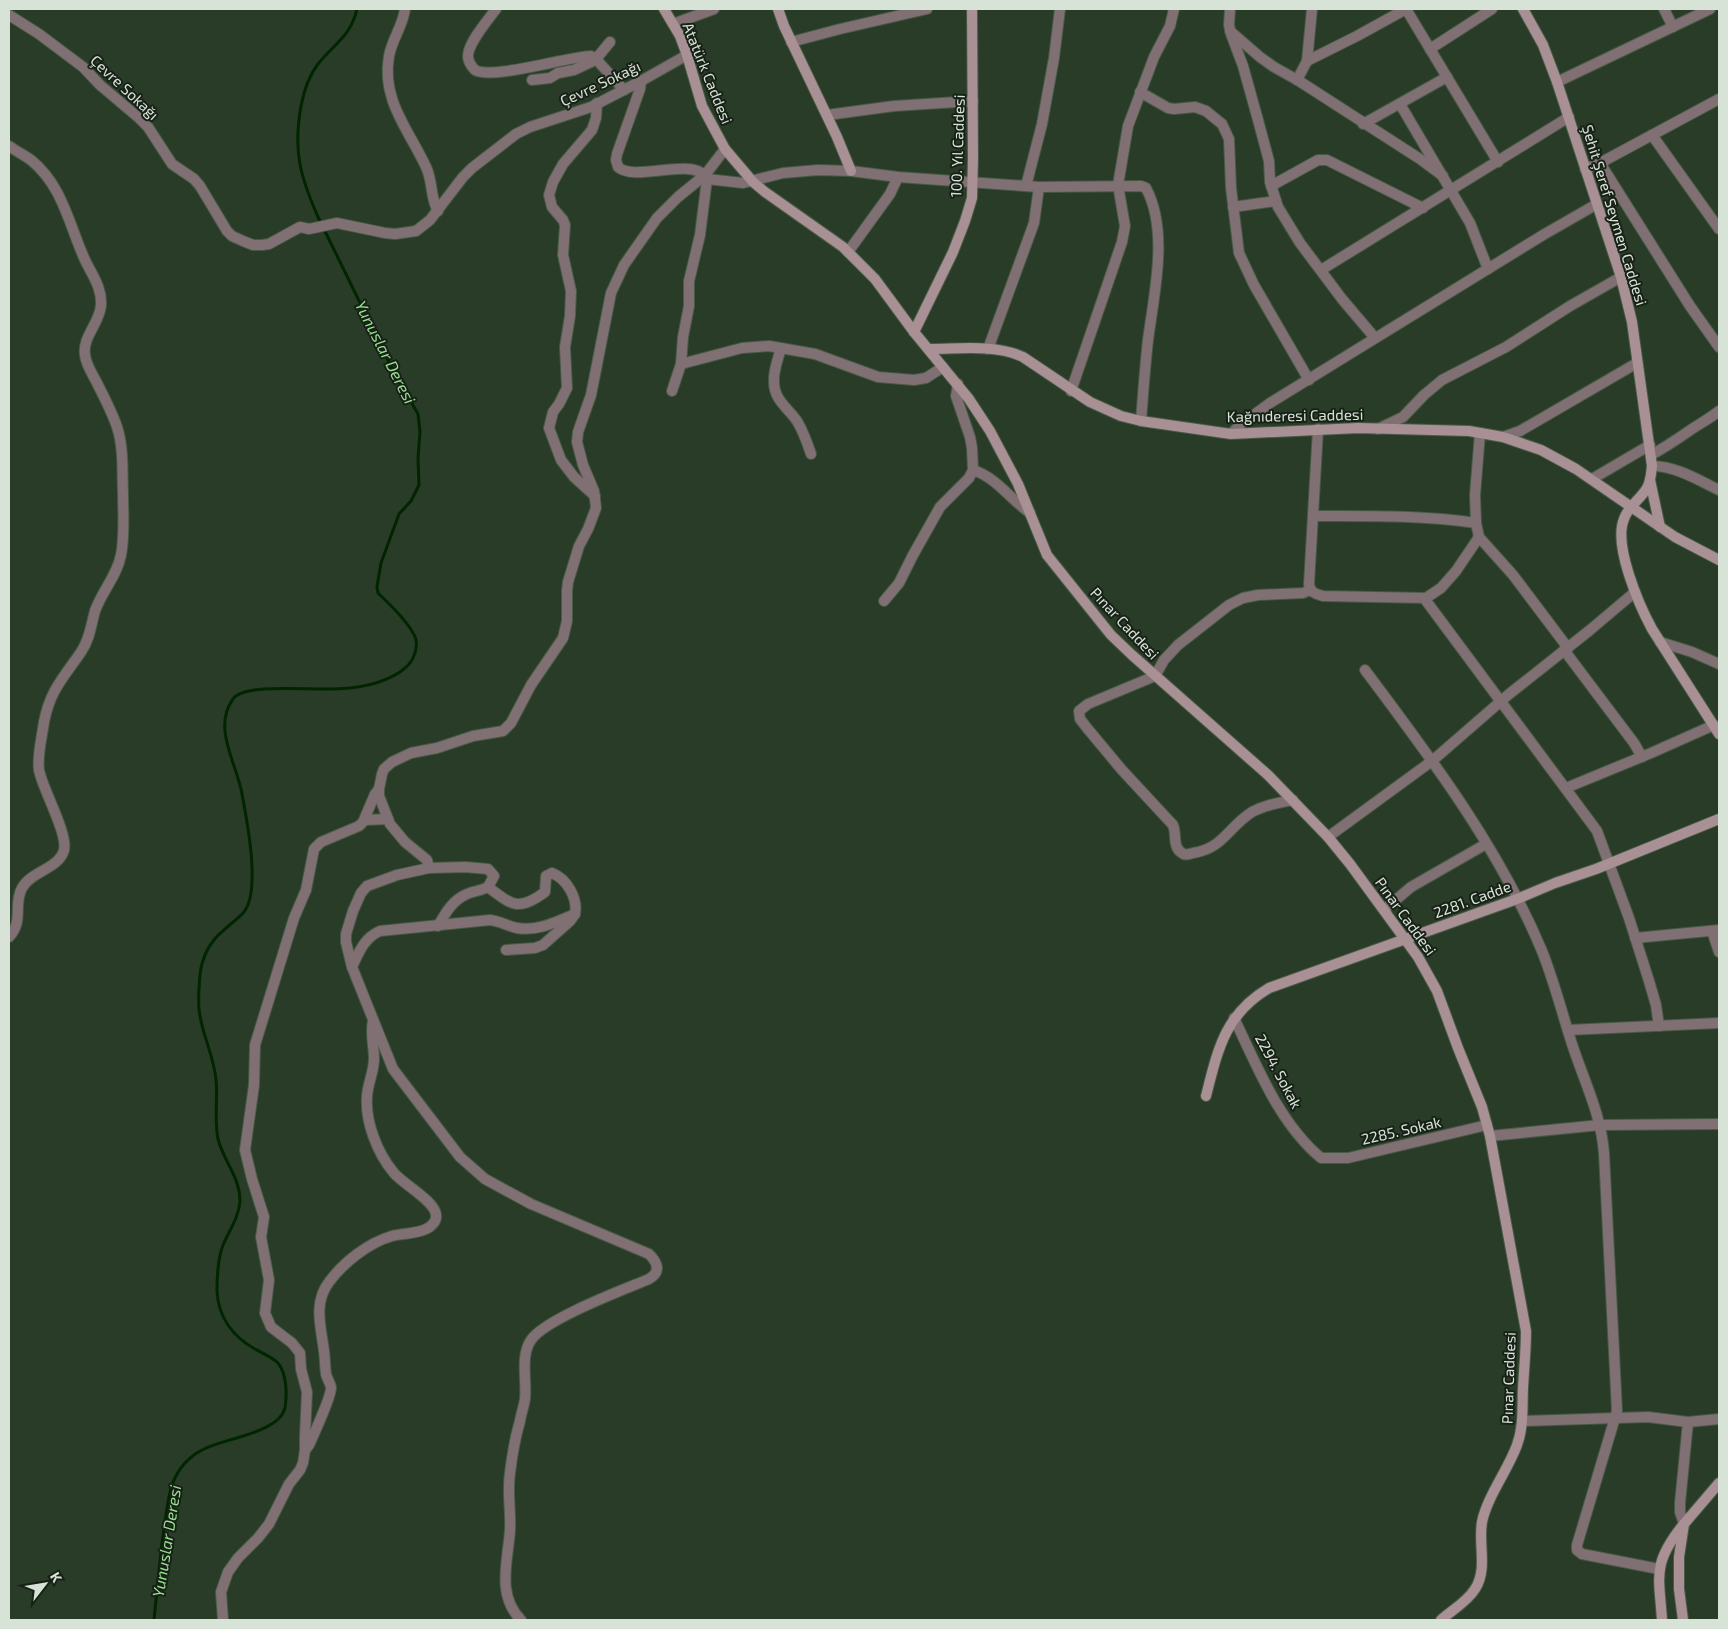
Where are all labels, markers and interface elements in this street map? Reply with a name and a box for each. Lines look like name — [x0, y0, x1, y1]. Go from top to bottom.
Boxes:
street label: Atatürk Caddesi — [679, 20, 737, 126]
street label: Çevre Sokağı — [86, 51, 163, 124]
street label: Çevre Sokağı — [557, 57, 643, 110]
street label: 100. Yıl Caddesi — [946, 94, 968, 198]
street label: Şehit Şeref Seymen Caddesi — [1578, 122, 1651, 308]
water label: Yunuslar Deresi — [352, 297, 420, 407]
street label: Kağnıderesi Caddesi — [1227, 405, 1363, 425]
street label: Pınar Caddesi — [1087, 583, 1163, 663]
street label: Pınar Caddesi — [1372, 874, 1440, 958]
street label: 2281. Cadde — [1431, 877, 1513, 921]
street label: 2294. Sokak — [1252, 1031, 1306, 1112]
street label: 2285. Sokak — [1359, 1112, 1443, 1148]
street label: Pınar Caddesi — [1497, 1332, 1519, 1424]
water label: Yunuslar Deresi — [148, 1484, 184, 1598]
north arrow — [20, 1559, 70, 1609]
text: K — [47, 1569, 66, 1585]

